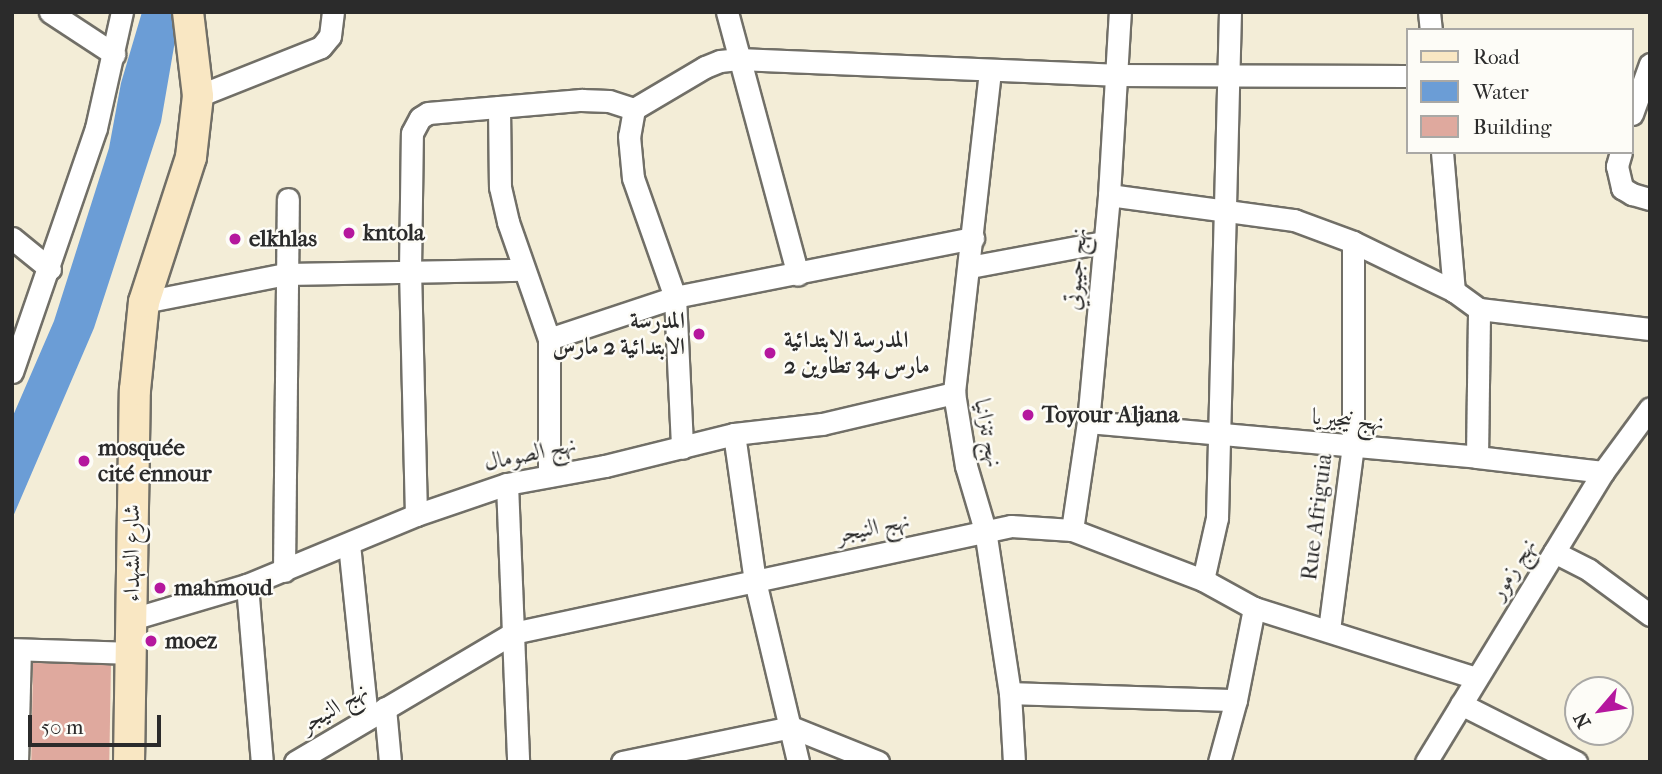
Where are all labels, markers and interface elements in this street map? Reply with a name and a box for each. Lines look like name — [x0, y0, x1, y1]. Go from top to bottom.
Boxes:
legend — [1406, 28, 1634, 154]
text: Road — [1473, 45, 1520, 69]
text: Water — [1473, 80, 1529, 104]
text: Building — [1473, 115, 1551, 139]
place label: kntola — [363, 219, 425, 247]
place label: elkhlas — [249, 225, 317, 253]
marker: kntola — [341, 225, 357, 241]
street label: نهج جيبوتي — [1059, 226, 1093, 312]
marker: elkhlas — [227, 231, 243, 247]
place label: المدرسة الابتدائية 2 مارس — [552, 307, 685, 361]
marker: المدرسة الابتدائية 2 مارس — [691, 326, 707, 342]
place label: المدرسة الابتدائية 2 مارس 34 تطاوين — [784, 326, 930, 380]
marker: المدرسة الابتدائية 2 مارس 34 تطاوين — [762, 345, 778, 361]
street label: نهج تنزانيا — [968, 396, 1008, 470]
place label: Toyour Aljana — [1042, 401, 1179, 429]
street label: نهج نيجيريا — [1311, 403, 1385, 437]
marker: Toyour Aljana — [1020, 407, 1036, 423]
street label: نهج الصومال — [481, 431, 579, 477]
place label: mosquée cité ennour — [98, 434, 212, 488]
street label: Rue Afriguia — [1296, 452, 1338, 582]
marker: mosquée cité ennour — [76, 453, 92, 469]
street label: شارع الشهداء — [118, 504, 146, 602]
street label: نهج النيجر — [834, 507, 912, 549]
street label: نهج زمور — [1484, 533, 1542, 605]
place label: mahmoud — [174, 574, 273, 602]
marker: mahmoud — [152, 580, 168, 596]
place label: moez — [165, 627, 217, 655]
marker: moez — [143, 633, 159, 649]
north arrow — [1564, 676, 1634, 746]
street label: نهج النيجر — [295, 677, 373, 739]
scale bar — [32, 700, 164, 744]
text: N — [1569, 709, 1596, 732]
text: 50 m — [41, 715, 84, 739]

